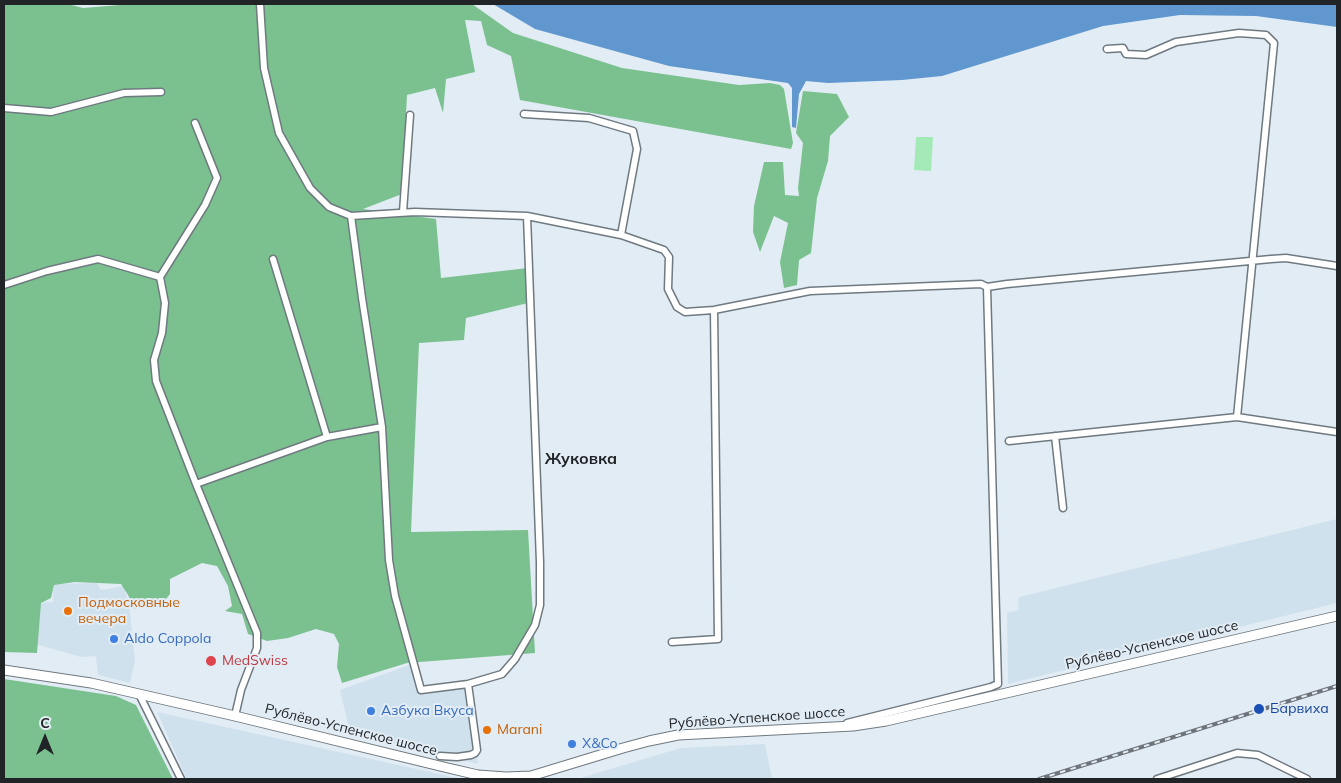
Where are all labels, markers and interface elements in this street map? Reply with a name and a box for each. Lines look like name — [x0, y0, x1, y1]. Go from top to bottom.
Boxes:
district label: Жуковка — [545, 449, 617, 469]
place label: Подмосковные вечера — [78, 595, 180, 628]
marker: Подмосковные вечера — [62, 605, 74, 617]
street label: Рублёво-Успенское шоссе — [1064, 617, 1240, 673]
place label: Aldo Coppola — [124, 631, 211, 647]
marker: Aldo Coppola — [108, 633, 120, 645]
place label: MedSwiss — [222, 653, 288, 669]
marker: MedSwiss — [204, 654, 218, 668]
street label: Рублёво-Успенское шоссе — [263, 700, 439, 760]
place label: Барвиха — [1270, 701, 1329, 717]
marker: Барвиха — [1252, 702, 1266, 716]
place label: Азбука Вкуса — [381, 703, 474, 719]
street label: Рублёво-Успенское шоссе — [668, 703, 846, 733]
marker: Азбука Вкуса — [365, 705, 377, 717]
north arrow — [20, 713, 70, 763]
text: С — [40, 714, 50, 732]
place label: Marani — [497, 722, 542, 738]
marker: Marani — [481, 724, 493, 736]
place label: X&Co — [582, 736, 618, 752]
marker: X&Co — [566, 738, 578, 750]

